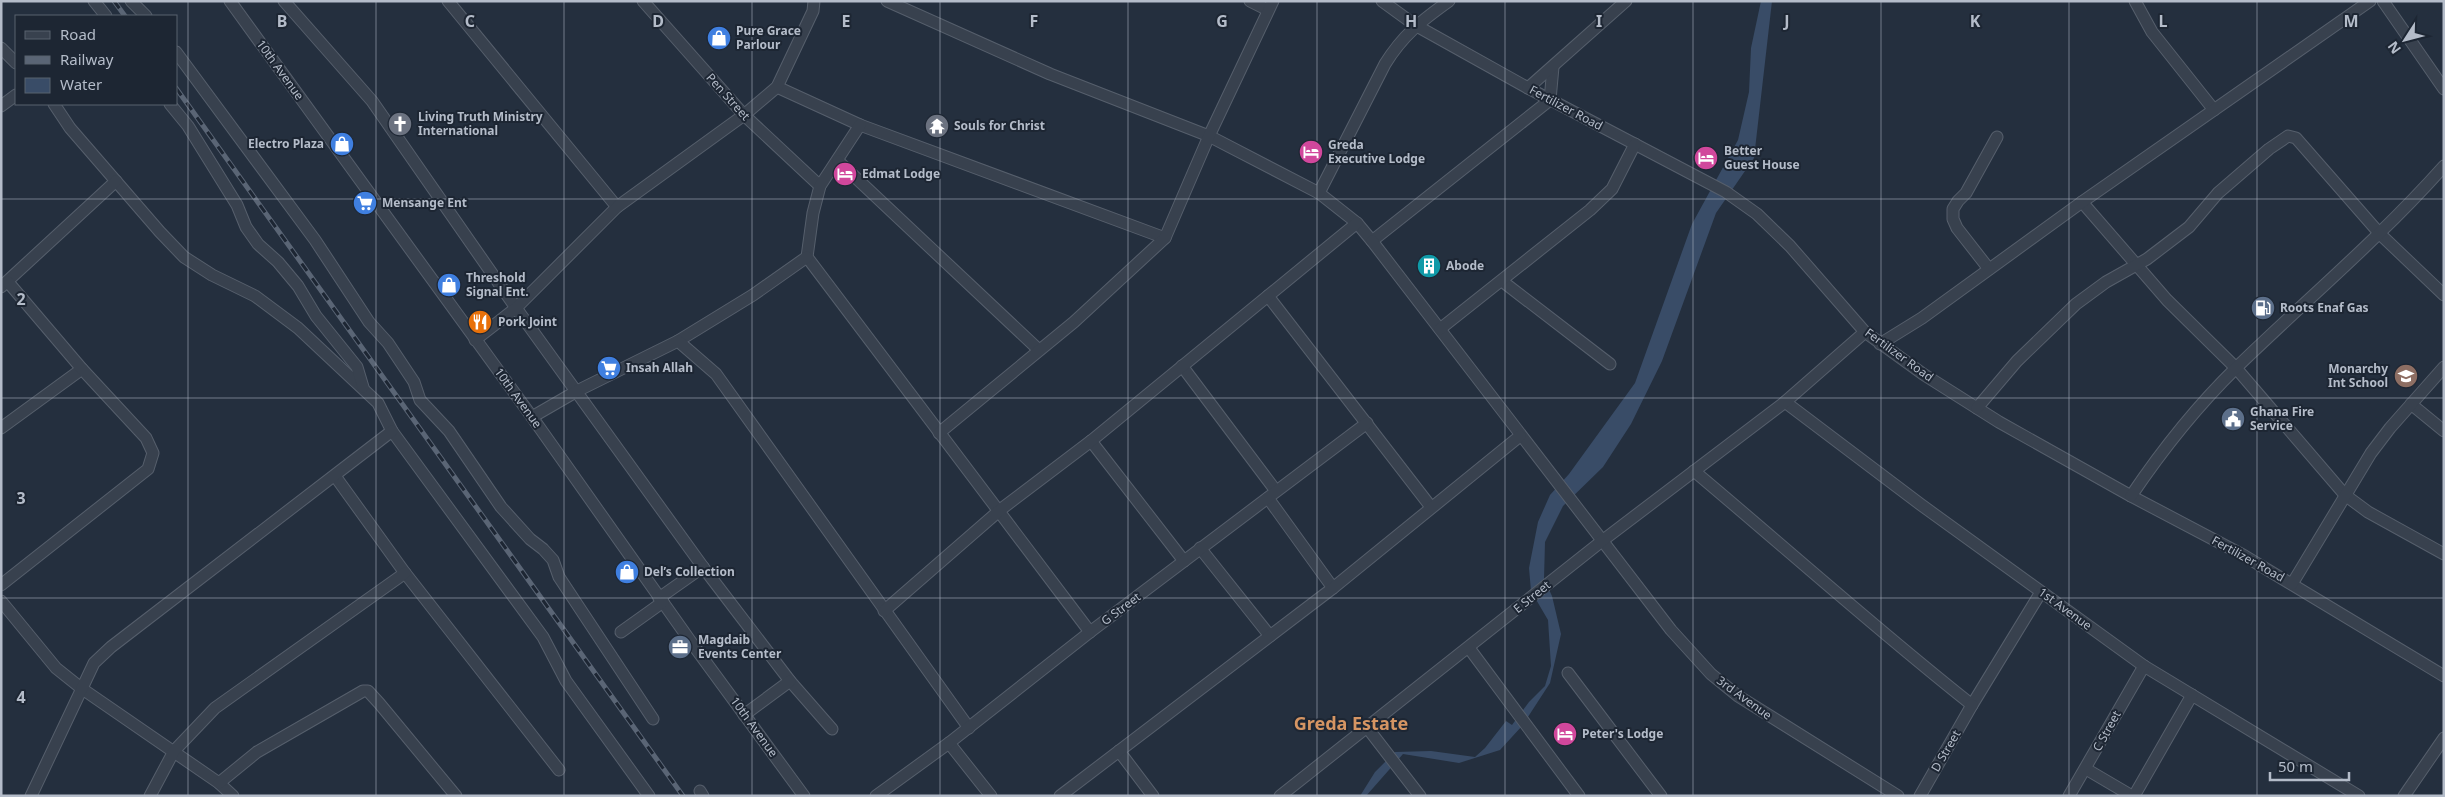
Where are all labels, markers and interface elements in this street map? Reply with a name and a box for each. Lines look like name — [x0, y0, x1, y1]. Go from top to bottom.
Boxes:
text: B — [277, 10, 287, 32]
text: C — [465, 10, 475, 32]
text: D — [652, 10, 664, 32]
text: E — [842, 10, 851, 32]
text: F — [1030, 10, 1038, 32]
text: G — [1216, 10, 1228, 32]
text: H — [1405, 10, 1417, 32]
text: I — [1596, 10, 1602, 32]
text: J — [1782, 10, 1790, 32]
text: K — [1970, 10, 1981, 32]
text: L — [2159, 10, 2168, 32]
text: M — [2343, 10, 2359, 32]
legend — [15, 15, 178, 105]
north arrow — [2380, 15, 2430, 65]
place label: Pure Grace Parlour — [736, 22, 801, 53]
text: Road — [60, 24, 96, 44]
shop icon: Pure Grace Parlour — [706, 25, 732, 51]
street label: 10th Avenue — [253, 36, 308, 103]
text: N — [2383, 38, 2405, 58]
text: Railway — [60, 49, 114, 69]
street label: Pen Street — [703, 69, 755, 124]
text: Water — [60, 74, 102, 94]
street label: Fertilizer Road — [1527, 81, 1606, 134]
place label: Living Truth Ministry International — [418, 108, 543, 139]
church icon: Living Truth Ministry International — [387, 111, 413, 137]
temple icon: Souls for Christ — [924, 113, 950, 139]
place label: Souls for Christ — [954, 117, 1045, 134]
shop icon: Electro Plaza — [329, 131, 355, 157]
place label: Electro Plaza — [248, 135, 324, 152]
place label: Greda Executive Lodge — [1328, 136, 1425, 167]
hotel icon: Greda Executive Lodge — [1298, 139, 1324, 165]
place label: Better Guest House — [1724, 142, 1800, 173]
hotel icon: Better Guest House — [1693, 145, 1719, 171]
hotel icon: Edmat Lodge — [832, 161, 858, 187]
place label: Edmat Lodge — [862, 165, 940, 182]
supermarket icon: Mensange Ent — [352, 190, 378, 216]
place label: Mensange Ent — [382, 194, 467, 211]
building icon: Abode — [1416, 253, 1442, 279]
place label: Abode — [1446, 257, 1484, 274]
place label: Threshold Signal Ent. — [466, 269, 529, 300]
shop icon: Threshold Signal Ent. — [436, 272, 462, 298]
text: 2 — [16, 288, 26, 310]
fuel station icon: Roots Enaf Gas — [2250, 295, 2276, 321]
place label: Roots Enaf Gas — [2280, 299, 2369, 316]
restaurant icon: Pork Joint — [467, 309, 493, 335]
place label: Pork Joint — [498, 313, 557, 330]
street label: Fertilizer Road — [1862, 324, 1937, 385]
supermarket icon: Insah Allah — [596, 355, 622, 381]
place label: Insah Allah — [626, 359, 693, 376]
place label: Monarchy Int School — [2328, 360, 2388, 391]
school or university icon: Monarchy Int School — [2393, 363, 2419, 389]
street label: 10th Avenue — [491, 364, 546, 431]
place label: Ghana Fire Service — [2250, 403, 2314, 434]
public building icon: Ghana Fire Service — [2220, 406, 2246, 432]
text: 3 — [16, 487, 26, 509]
street label: Fertilizer Road — [2209, 532, 2288, 586]
shop icon: Del’s Collection — [614, 559, 640, 585]
place label: Del’s Collection — [644, 563, 735, 580]
street label: E Street — [1510, 576, 1554, 617]
street label: 1st Avenue — [2035, 583, 2096, 634]
street label: G Street — [1097, 588, 1144, 629]
place label: Magdaib Events Center — [698, 631, 782, 662]
office icon: Magdaib Events Center — [667, 634, 693, 660]
street label: 3rd Avenue — [1713, 672, 1775, 723]
text: 4 — [16, 686, 26, 708]
street label: 10th Avenue — [727, 693, 782, 760]
street label: C Street — [2088, 707, 2125, 754]
district label: Greda Estate — [1294, 711, 1408, 735]
hotel icon: Peter's Lodge — [1552, 721, 1578, 747]
place label: Peter's Lodge — [1582, 725, 1663, 742]
street label: D Street — [1927, 726, 1965, 775]
scale bar — [2270, 750, 2349, 782]
text: 50 m — [2278, 756, 2313, 776]

